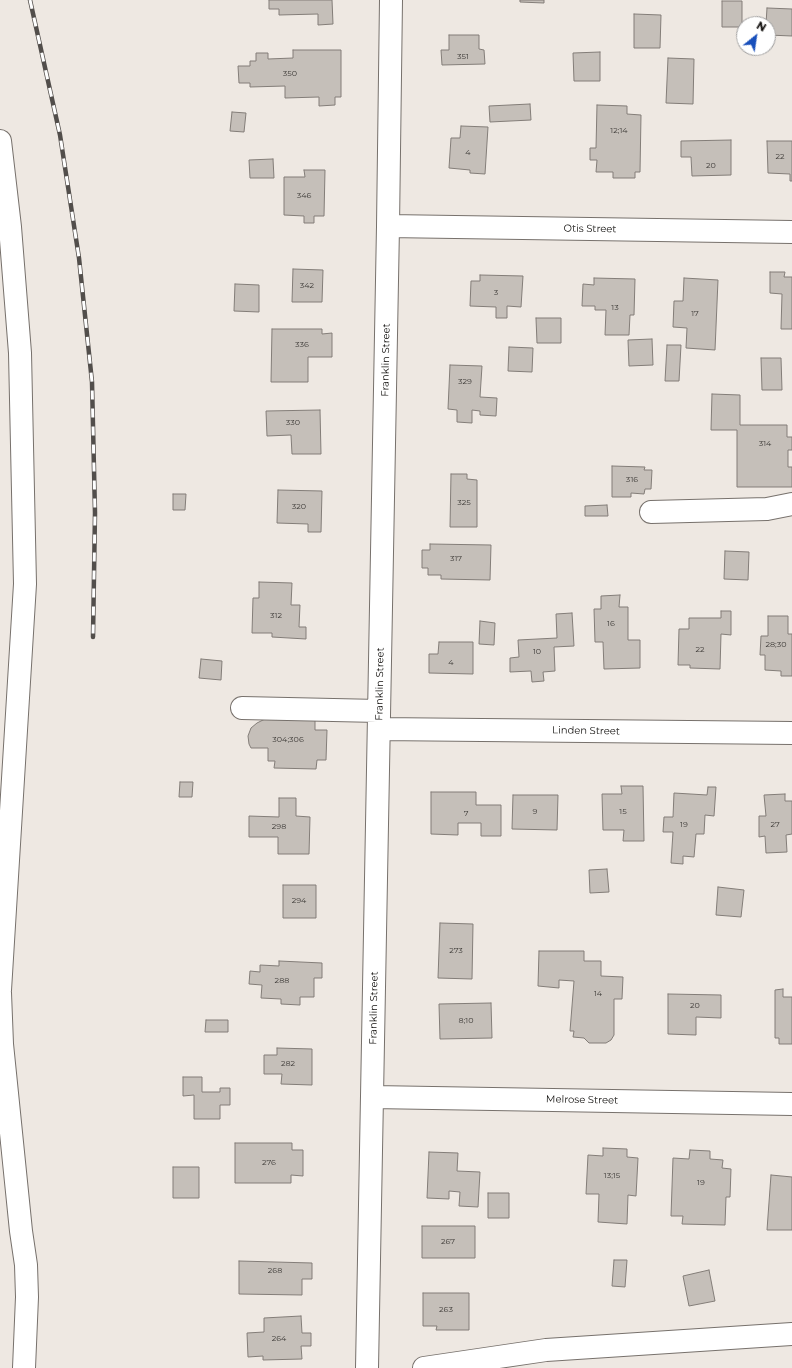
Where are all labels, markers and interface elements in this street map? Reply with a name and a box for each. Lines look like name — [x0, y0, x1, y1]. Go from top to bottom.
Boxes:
north arrow — [736, 16, 776, 56]
text: N — [754, 18, 769, 35]
house number: 351 — [457, 52, 469, 62]
house number: 350 — [283, 69, 297, 79]
house number: 12;14 — [610, 126, 628, 136]
house number: 4 — [465, 148, 471, 158]
house number: 22 — [775, 152, 785, 162]
house number: 20 — [706, 161, 716, 171]
house number: 346 — [297, 191, 311, 201]
street label: Otis Street — [563, 223, 617, 235]
house number: 342 — [300, 281, 314, 291]
house number: 3 — [494, 288, 498, 298]
house number: 13 — [611, 303, 619, 313]
house number: 17 — [691, 309, 699, 319]
street label: Franklin Street — [379, 323, 393, 397]
house number: 336 — [295, 340, 309, 350]
house number: 329 — [458, 377, 472, 387]
house number: 330 — [286, 418, 300, 428]
house number: 314 — [759, 439, 771, 449]
house number: 316 — [626, 475, 638, 485]
house number: 325 — [457, 498, 471, 508]
house number: 320 — [292, 502, 306, 512]
house number: 317 — [450, 554, 462, 564]
house number: 312 — [270, 611, 282, 621]
house number: 16 — [607, 619, 615, 629]
house number: 28;30 — [765, 640, 787, 650]
house number: 22 — [695, 645, 705, 655]
street label: Franklin Street — [373, 647, 387, 721]
house number: 10 — [533, 647, 541, 657]
house number: 4 — [448, 658, 454, 668]
street label: Linden Street — [552, 724, 620, 738]
house number: 304;306 — [272, 735, 304, 745]
house number: 9 — [533, 807, 537, 817]
house number: 15 — [619, 807, 627, 817]
house number: 7 — [464, 809, 468, 819]
house number: 19 — [680, 820, 688, 830]
house number: 27 — [770, 820, 780, 830]
house number: 298 — [272, 822, 286, 832]
house number: 294 — [292, 896, 306, 906]
house number: 273 — [449, 946, 463, 956]
street label: Franklin Street — [367, 971, 381, 1045]
house number: 288 — [275, 976, 289, 986]
house number: 14 — [594, 989, 602, 999]
house number: 20 — [690, 1001, 700, 1011]
house number: 8;10 — [459, 1016, 473, 1026]
house number: 282 — [281, 1059, 295, 1069]
street label: Melrose Street — [546, 1093, 618, 1107]
house number: 276 — [262, 1158, 276, 1168]
house number: 13;15 — [604, 1171, 620, 1181]
house number: 19 — [697, 1178, 705, 1188]
house number: 267 — [441, 1237, 455, 1247]
house number: 268 — [268, 1266, 282, 1276]
house number: 263 — [439, 1305, 453, 1315]
house number: 264 — [272, 1334, 286, 1344]

